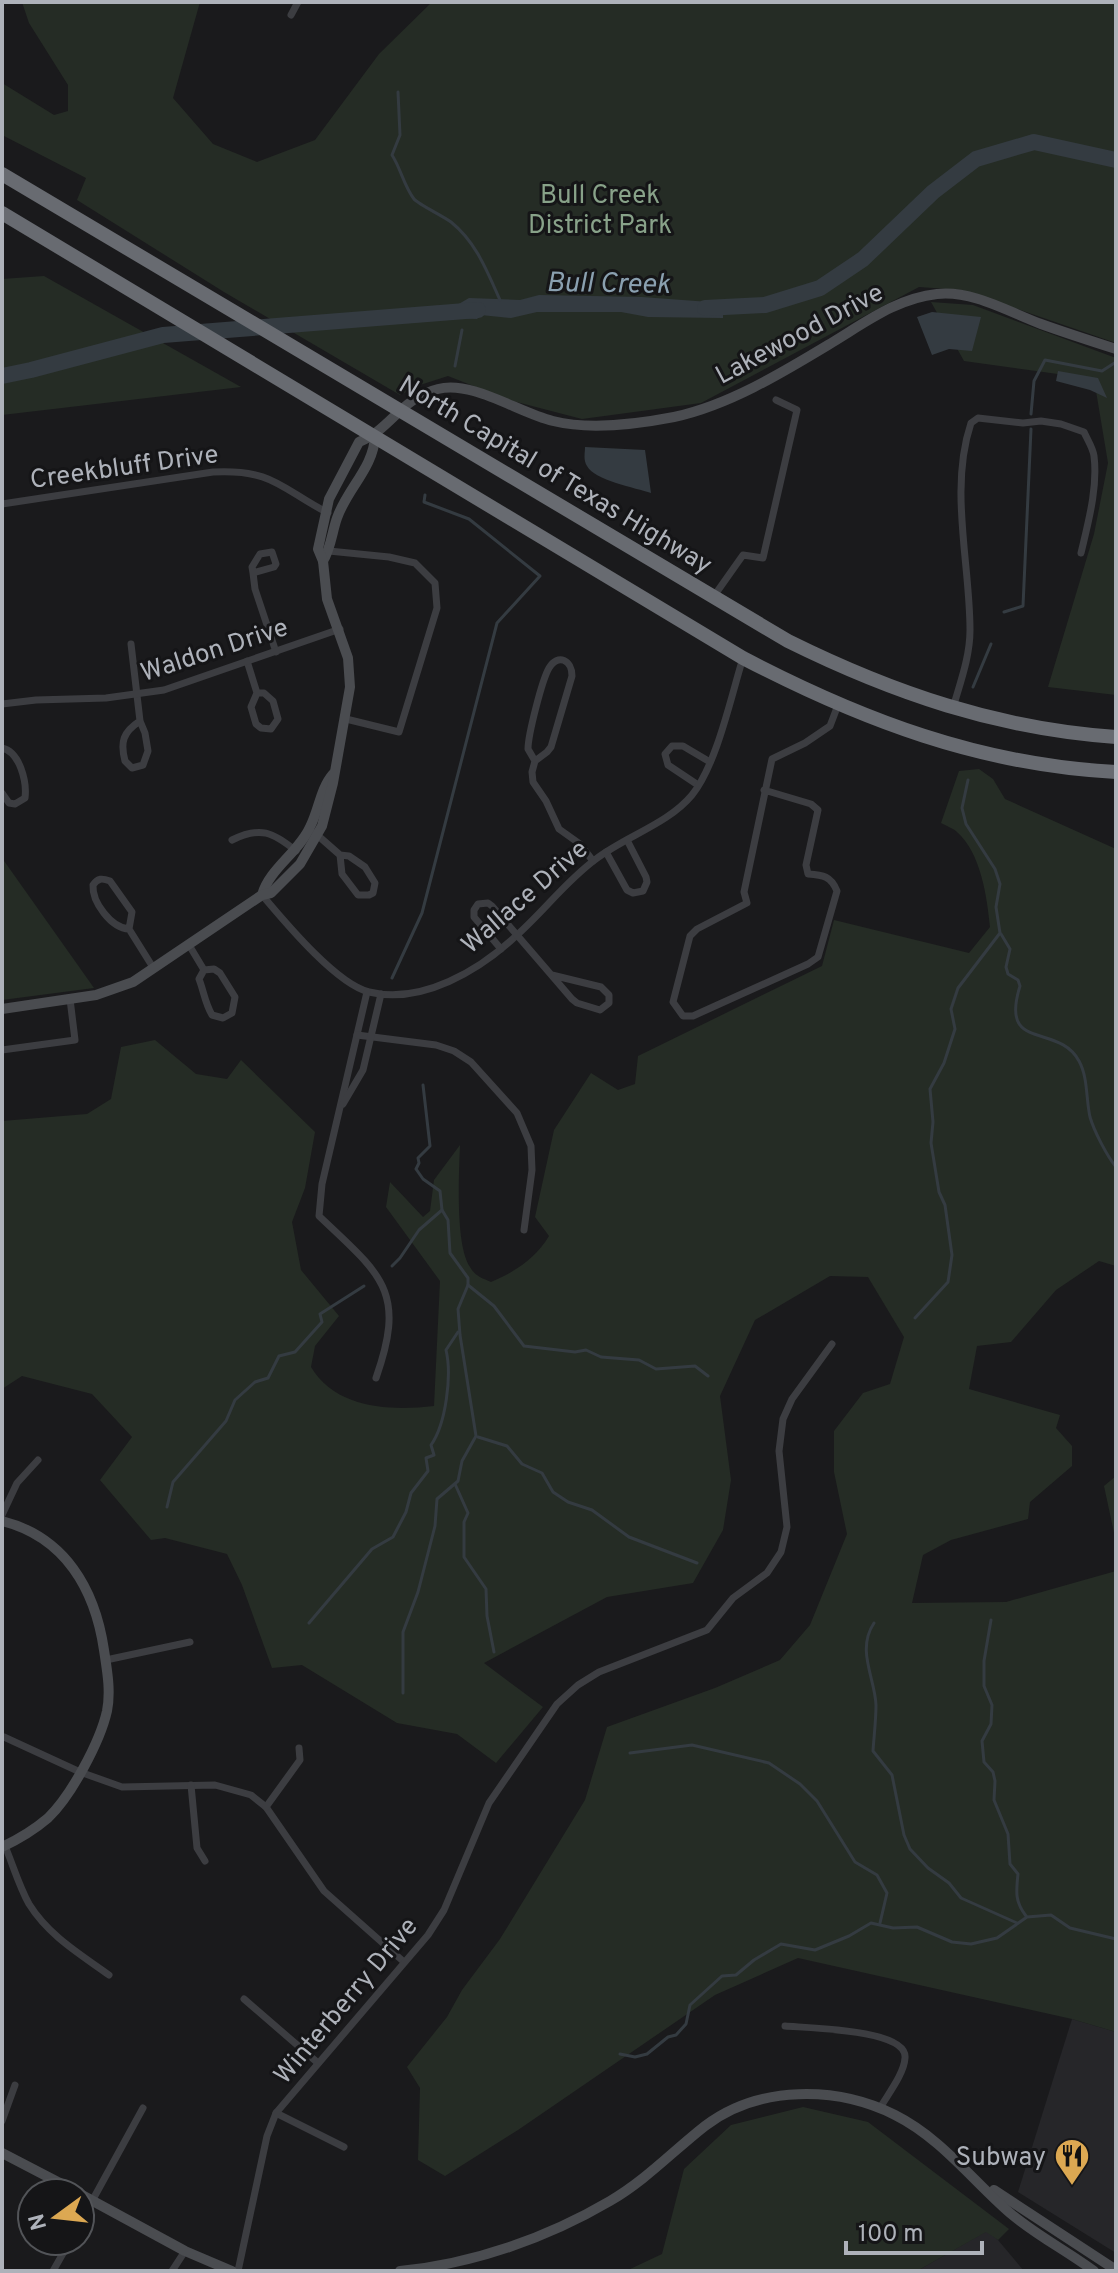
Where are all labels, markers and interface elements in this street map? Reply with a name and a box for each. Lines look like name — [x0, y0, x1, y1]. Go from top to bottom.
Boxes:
park label: Bull Creek District Park — [528, 180, 672, 243]
water label: Bull Creek — [546, 266, 671, 304]
street label: Lakewood Drive — [711, 277, 890, 393]
street label: North Capital of Texas Highway — [392, 369, 718, 583]
street label: Creekbluff Drive — [28, 439, 221, 498]
street label: Waldon Drive — [137, 612, 293, 691]
street label: Wallace Drive — [455, 834, 596, 962]
street label: Winterberry Drive — [268, 1911, 426, 2092]
restaurant icon: Subway — [1053, 2137, 1091, 2187]
place label: Subway — [956, 2142, 1046, 2175]
north arrow — [16, 2177, 96, 2257]
scale bar — [846, 2205, 982, 2255]
text: N — [24, 2210, 54, 2233]
text: 100 m — [858, 2220, 924, 2250]

